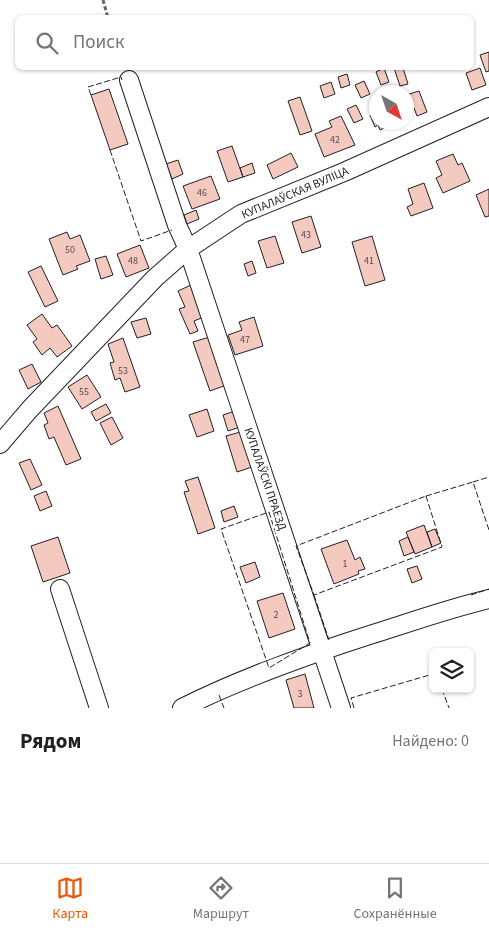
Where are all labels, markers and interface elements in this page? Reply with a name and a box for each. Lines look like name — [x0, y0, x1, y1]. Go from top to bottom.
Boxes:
search box — [15, 15, 474, 70]
icon: search — [33, 29, 61, 57]
text: Поиск — [73, 29, 124, 56]
north arrow — [369, 85, 414, 130]
house number: 42 — [330, 133, 340, 147]
street label: КУПАЛАЎСКАЯ ВУЛІЦА — [239, 163, 352, 223]
house number: 46 — [197, 186, 207, 200]
house number: 43 — [301, 228, 311, 242]
house number: 50 — [65, 243, 75, 257]
house number: 48 — [128, 254, 138, 268]
house number: 41 — [364, 254, 374, 268]
house number: 47 — [240, 333, 250, 347]
house number: 53 — [118, 364, 128, 378]
house number: 55 — [79, 385, 89, 399]
street label: КУПАЛАЎСКІ ПРАЕЗД — [239, 425, 291, 533]
house number: 1 — [343, 557, 348, 571]
house number: 2 — [274, 608, 279, 622]
map controls — [429, 648, 474, 693]
button: layers — [429, 648, 474, 693]
house number: 3 — [298, 687, 303, 701]
text: Рядом — [20, 726, 81, 756]
text: Найдено: 0 — [392, 730, 469, 752]
tab: Карта — [52, 874, 88, 924]
tab: Маршрут — [193, 874, 249, 924]
tab: Сохранённые — [354, 874, 437, 924]

